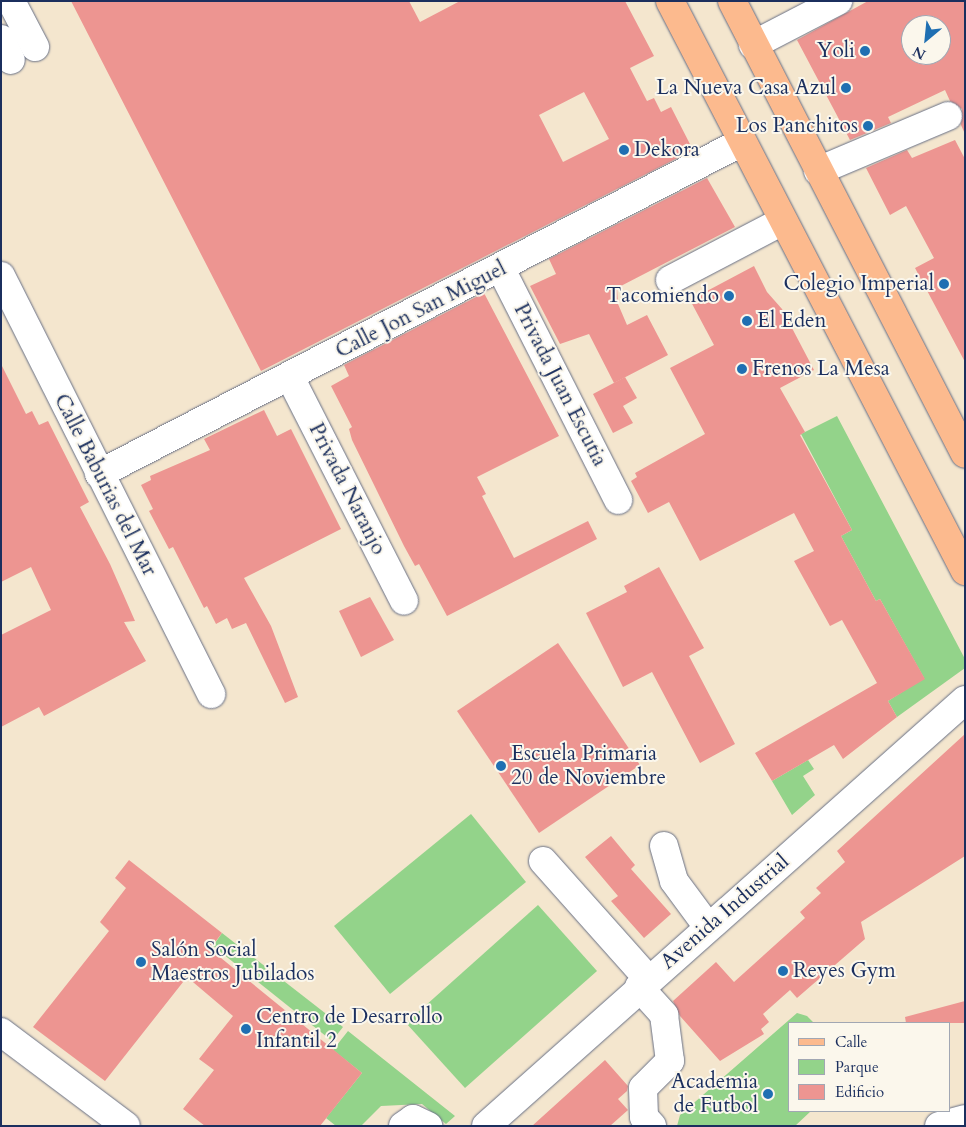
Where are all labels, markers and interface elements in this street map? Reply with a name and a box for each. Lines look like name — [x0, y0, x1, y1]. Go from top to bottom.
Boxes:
north arrow — [901, 15, 951, 65]
place label: Yoli — [817, 38, 855, 64]
text: N — [909, 42, 929, 64]
marker: Yoli — [859, 45, 871, 57]
place label: La Nueva Casa Azul — [656, 75, 836, 101]
marker: La Nueva Casa Azul — [840, 82, 852, 94]
place label: Los Panchitos — [736, 113, 858, 139]
marker: Los Panchitos — [862, 120, 874, 132]
place label: Dekora — [634, 137, 700, 163]
marker: Dekora — [618, 144, 630, 156]
street label: Calle Jon San Miguel — [331, 256, 511, 364]
place label: Colegio Imperial — [783, 271, 934, 297]
marker: Colegio Imperial — [938, 278, 950, 290]
place label: Tacomiendo — [606, 283, 719, 309]
marker: Tacomiendo — [723, 290, 735, 302]
street label: Privada Juan Escutia — [508, 299, 612, 471]
place label: El Eden — [757, 308, 827, 334]
marker: El Eden — [741, 315, 753, 327]
place label: Frenos La Mesa — [752, 356, 890, 382]
marker: Frenos La Mesa — [736, 363, 748, 375]
street label: Calle Baburias del Mar — [48, 390, 162, 580]
street label: Privada Naranjo — [303, 419, 391, 559]
place label: Escuela Primaria 20 de Noviembre — [511, 741, 666, 791]
marker: Escuela Primaria 20 de Noviembre — [495, 760, 507, 772]
street label: Avenida Industrial — [655, 849, 795, 975]
place label: Salón Social Maestros Jubilados — [151, 937, 314, 987]
marker: Salón Social Maestros Jubilados — [135, 956, 147, 968]
place label: Reyes Gym — [793, 958, 896, 984]
marker: Reyes Gym — [777, 965, 789, 977]
place label: Centro de Desarrollo Infantil 2 — [256, 1004, 443, 1054]
legend — [788, 1022, 951, 1112]
marker: Centro de Desarrollo Infantil 2 — [240, 1023, 252, 1035]
text: Calle — [835, 1032, 867, 1052]
text: Parque — [835, 1057, 879, 1077]
place label: Academia de Futbol — [671, 1069, 758, 1119]
text: Edificio — [835, 1082, 884, 1102]
marker: Academia de Futbol — [762, 1088, 774, 1100]

